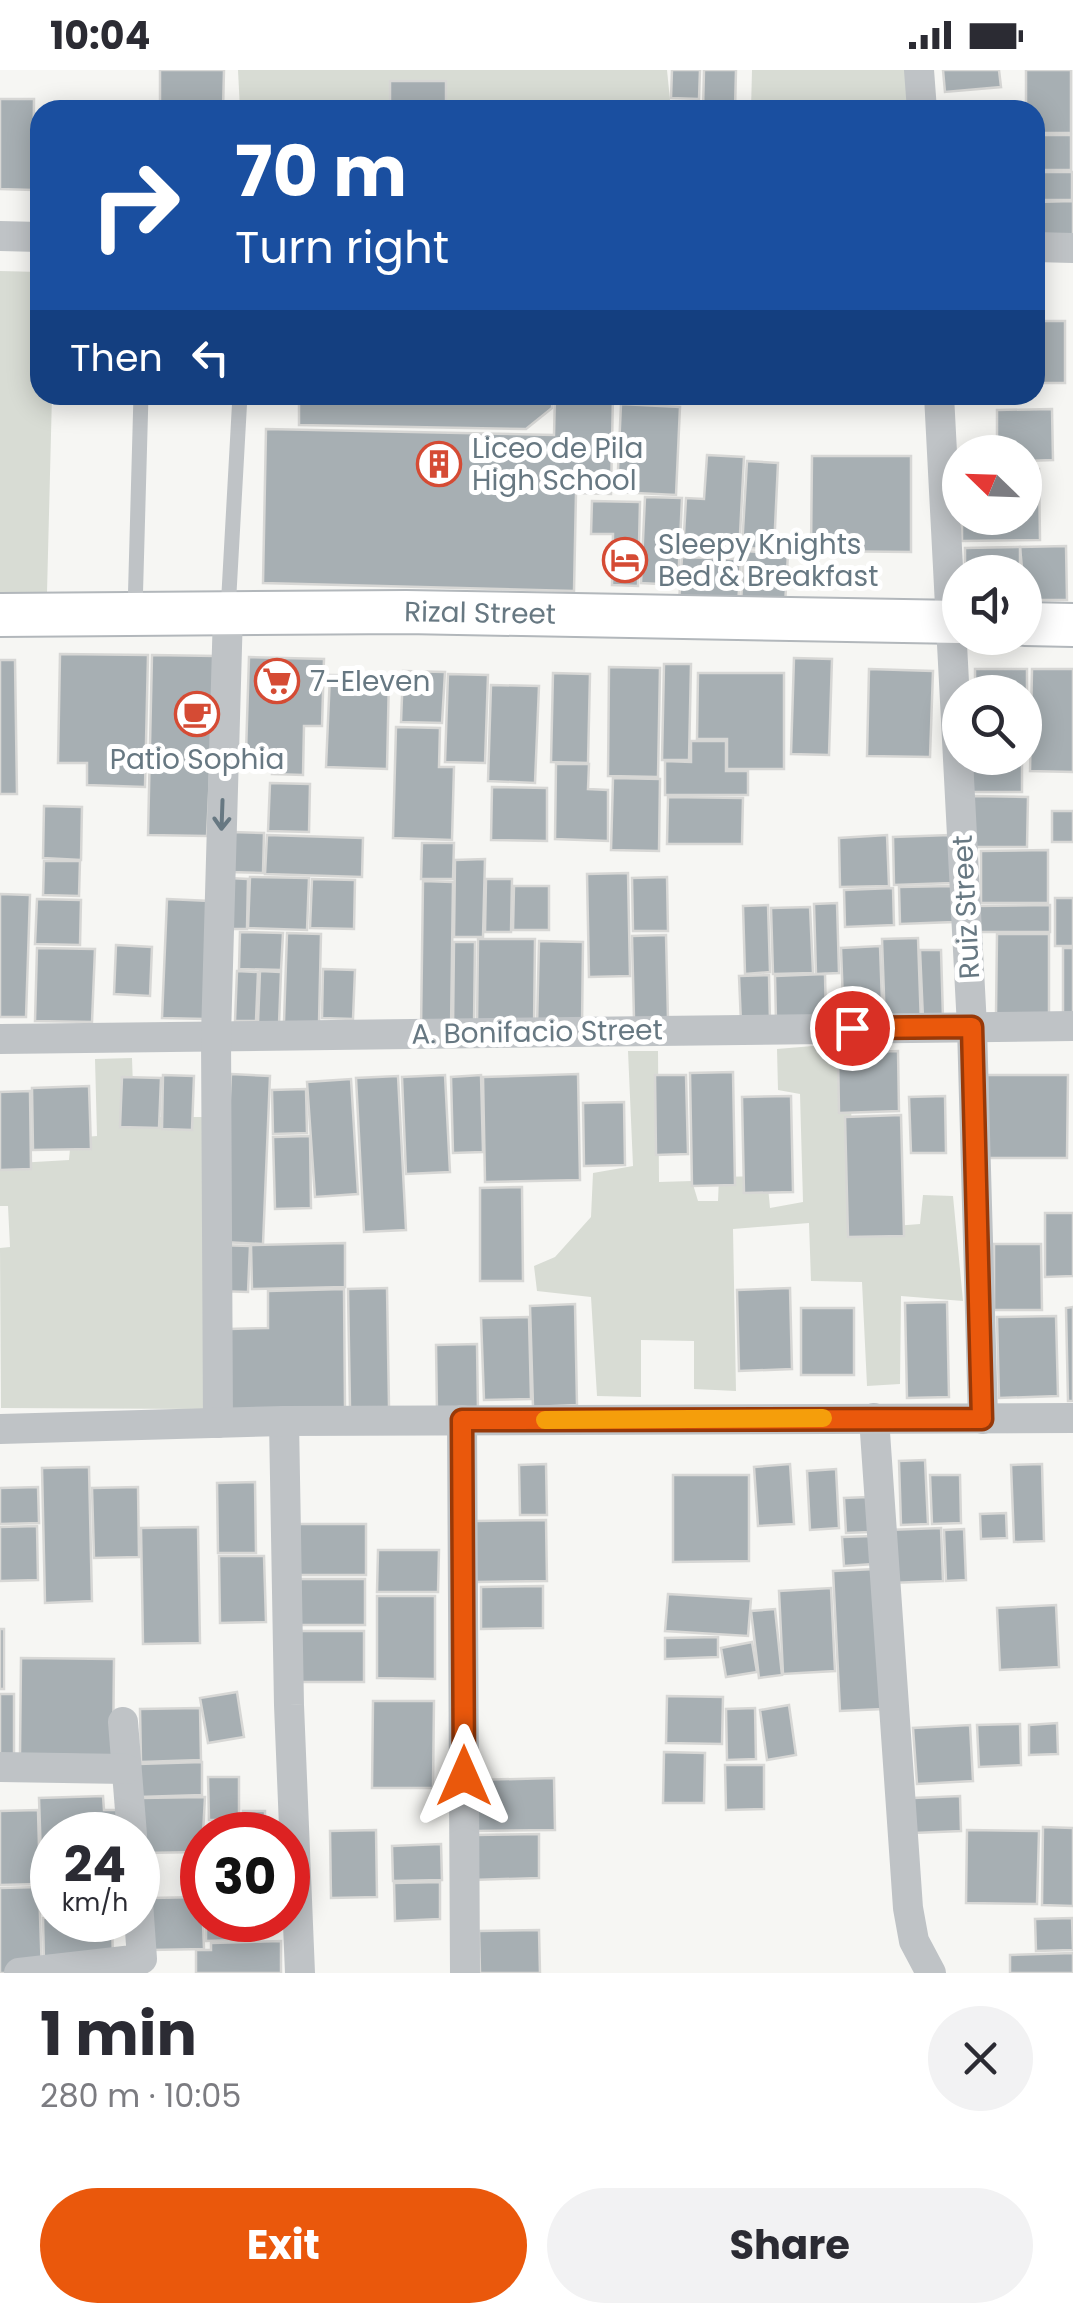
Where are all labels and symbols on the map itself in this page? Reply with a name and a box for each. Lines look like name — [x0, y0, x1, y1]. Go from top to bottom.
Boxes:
place label: Liceo de Pila High School — [472, 429, 643, 500]
north arrow — [942, 435, 1042, 535]
building icon: Liceo de Pila High School — [416, 441, 462, 487]
place label: Sleepy Knights Bed & Breakfast — [658, 525, 878, 596]
hotel icon: Sleepy Knights Bed & Breakfast — [602, 537, 648, 583]
street label: Rizal Street — [404, 592, 556, 634]
supermarket icon: 7-Eleven — [254, 658, 300, 704]
place label: 7-Eleven — [310, 662, 430, 701]
cafe icon: Patio Sophia — [174, 691, 220, 737]
place label: Patio Sophia — [110, 740, 284, 779]
one-way arrow — [213, 798, 232, 830]
street label: Ruiz Street — [943, 834, 989, 980]
pin — [810, 986, 895, 1071]
street label: A. Bonifacio Street — [411, 1010, 663, 1054]
position arrow — [412, 1724, 516, 1828]
speed limit sign: 30 — [180, 1812, 310, 1942]

